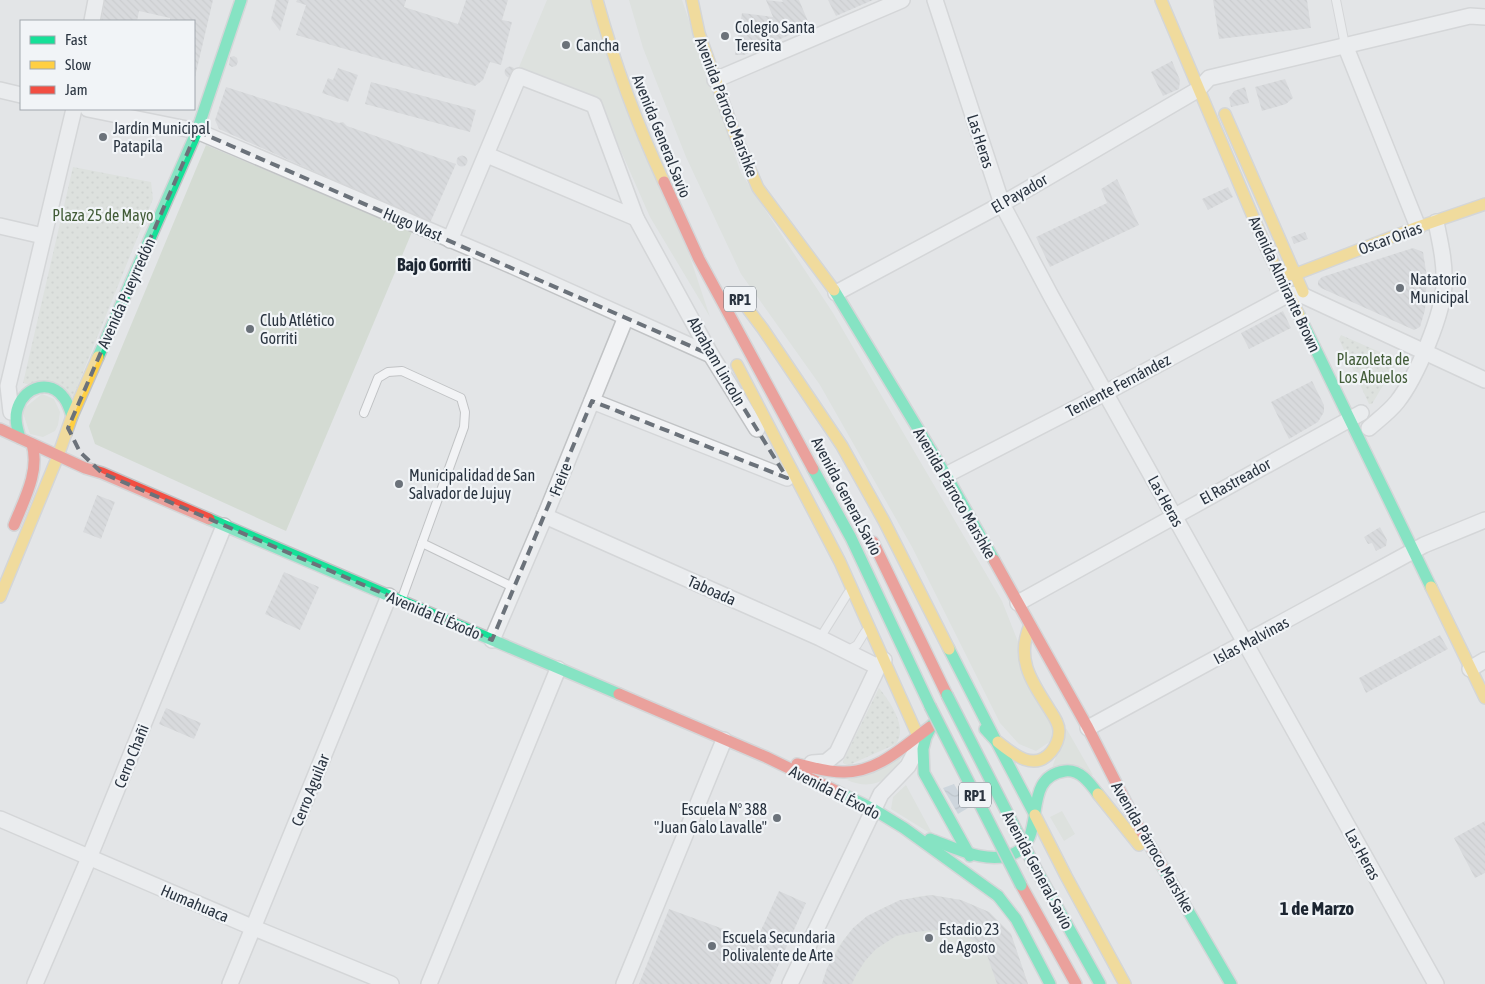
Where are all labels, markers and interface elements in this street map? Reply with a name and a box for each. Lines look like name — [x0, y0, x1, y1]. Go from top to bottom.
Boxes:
place label: Colegio Santa Teresita — [735, 18, 815, 54]
legend — [20, 20, 195, 110]
marker: Colegio Santa Teresita — [719, 30, 731, 42]
text: Fast — [65, 31, 87, 48]
street label: Avenida Párroco Marshke — [692, 35, 762, 179]
place label: Cancha — [576, 36, 620, 54]
marker: Cancha — [560, 39, 572, 51]
text: Slow — [65, 56, 91, 73]
street label: Avenida General Savio — [629, 72, 695, 200]
text: Jam — [65, 81, 88, 98]
street label: Las Heras — [964, 112, 998, 171]
place label: Jardín Municipal Patapila — [113, 119, 211, 156]
marker: Jardín Municipal Patapila — [97, 131, 109, 143]
street label: El Payador — [988, 170, 1051, 217]
street label: Hugo Wast — [380, 204, 445, 245]
park label: Plaza 25 de Mayo — [52, 206, 154, 225]
street label: Avenida Almirante Brown — [1246, 213, 1324, 355]
street label: Oscar Orias — [1356, 218, 1424, 258]
street label: Avenida Pueyrredón — [94, 235, 159, 351]
district label: Bajo Gorriti — [397, 254, 471, 275]
place label: Natatorio Municipal — [1410, 270, 1470, 307]
marker: Natatorio Municipal — [1394, 282, 1406, 294]
road number: RP1 — [724, 286, 756, 312]
place label: Club Atlético Gorriti — [260, 311, 334, 347]
street label: Abraham Lincoln — [684, 314, 750, 408]
marker: Club Atlético Gorriti — [244, 323, 256, 335]
street label: Teniente Fernández — [1063, 350, 1173, 420]
park label: Plazoleta de Los Abuelos — [1336, 350, 1410, 386]
street label: Avenida Párroco Marshke — [910, 424, 1000, 562]
street label: Avenida General Savio — [808, 434, 886, 558]
street label: El Rastreador — [1196, 454, 1274, 508]
street label: Freire — [545, 460, 575, 498]
place label: Municipalidad de San Salvador de Jujuy — [409, 466, 535, 503]
street label: Las Heras — [1145, 472, 1187, 530]
marker: Municipalidad de San Salvador de Jujuy — [393, 478, 405, 490]
street label: Taboada — [685, 571, 739, 609]
street label: Avenida El Éxodo — [385, 587, 483, 643]
street label: Islas Malvinas — [1210, 612, 1292, 667]
street label: Cerro Chañi — [110, 721, 152, 791]
street label: Cerro Aguilar — [287, 751, 334, 829]
street label: Avenida El Éxodo — [787, 761, 883, 823]
street label: Avenida Párroco Marshke — [1108, 778, 1198, 916]
road number: RP1 — [959, 782, 991, 808]
place label: Escuela N° 388 "Juan Galo Lavalle" — [654, 800, 767, 836]
street label: Avenida General Savio — [999, 808, 1077, 932]
marker: Escuela N° 388 "Juan Galo Lavalle" — [771, 812, 783, 824]
street label: Las Heras — [1342, 825, 1384, 883]
street label: Humahuaca — [158, 881, 232, 925]
district label: 1 de Marzo — [1280, 897, 1354, 919]
place label: Estadio 23 de Agosto — [939, 920, 1000, 957]
place label: Escuela Secundaria Polivalente de Arte — [722, 928, 835, 964]
marker: Estadio 23 de Agosto — [923, 932, 935, 944]
marker: Escuela Secundaria Polivalente de Arte — [706, 940, 718, 952]

